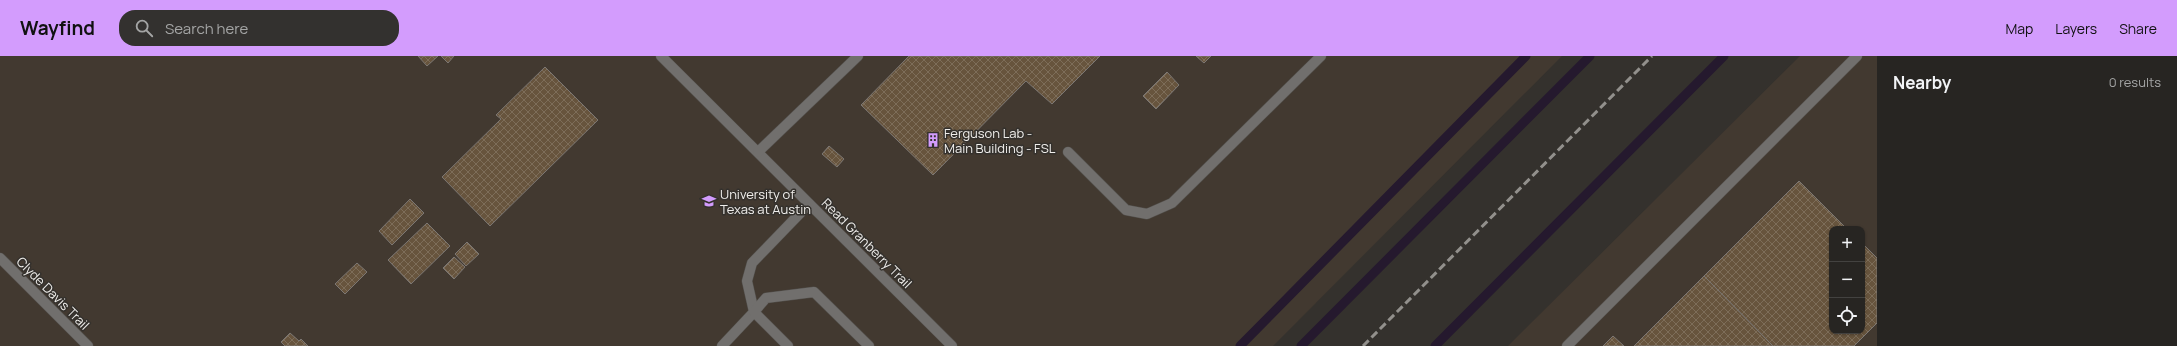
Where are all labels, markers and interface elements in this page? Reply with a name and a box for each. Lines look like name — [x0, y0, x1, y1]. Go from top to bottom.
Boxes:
search box — [119, 10, 399, 46]
text: Wayfind — [20, 15, 95, 41]
icon: search — [133, 17, 155, 39]
text: Search here — [165, 18, 248, 39]
text: Map — [2005, 19, 2033, 38]
text: Layers — [2055, 19, 2097, 38]
text: Share — [2119, 19, 2157, 38]
text: Nearby — [1893, 71, 1951, 94]
text: 0 results — [2109, 73, 2161, 91]
place label: Ferguson Lab - Main Building - FSL — [944, 124, 1056, 157]
building icon: Ferguson Lab - Main Building - FSL — [925, 132, 941, 148]
place label: University of Texas at Austin — [720, 185, 811, 218]
school or university icon: University of Texas at Austin — [701, 193, 717, 209]
street label: Read Granberry Trail — [818, 194, 916, 292]
map controls — [1829, 226, 1865, 334]
button: + — [1829, 226, 1865, 262]
street label: Clyde Davis Trail — [13, 253, 93, 333]
button: − — [1829, 262, 1865, 298]
button: locate — [1829, 298, 1865, 334]

